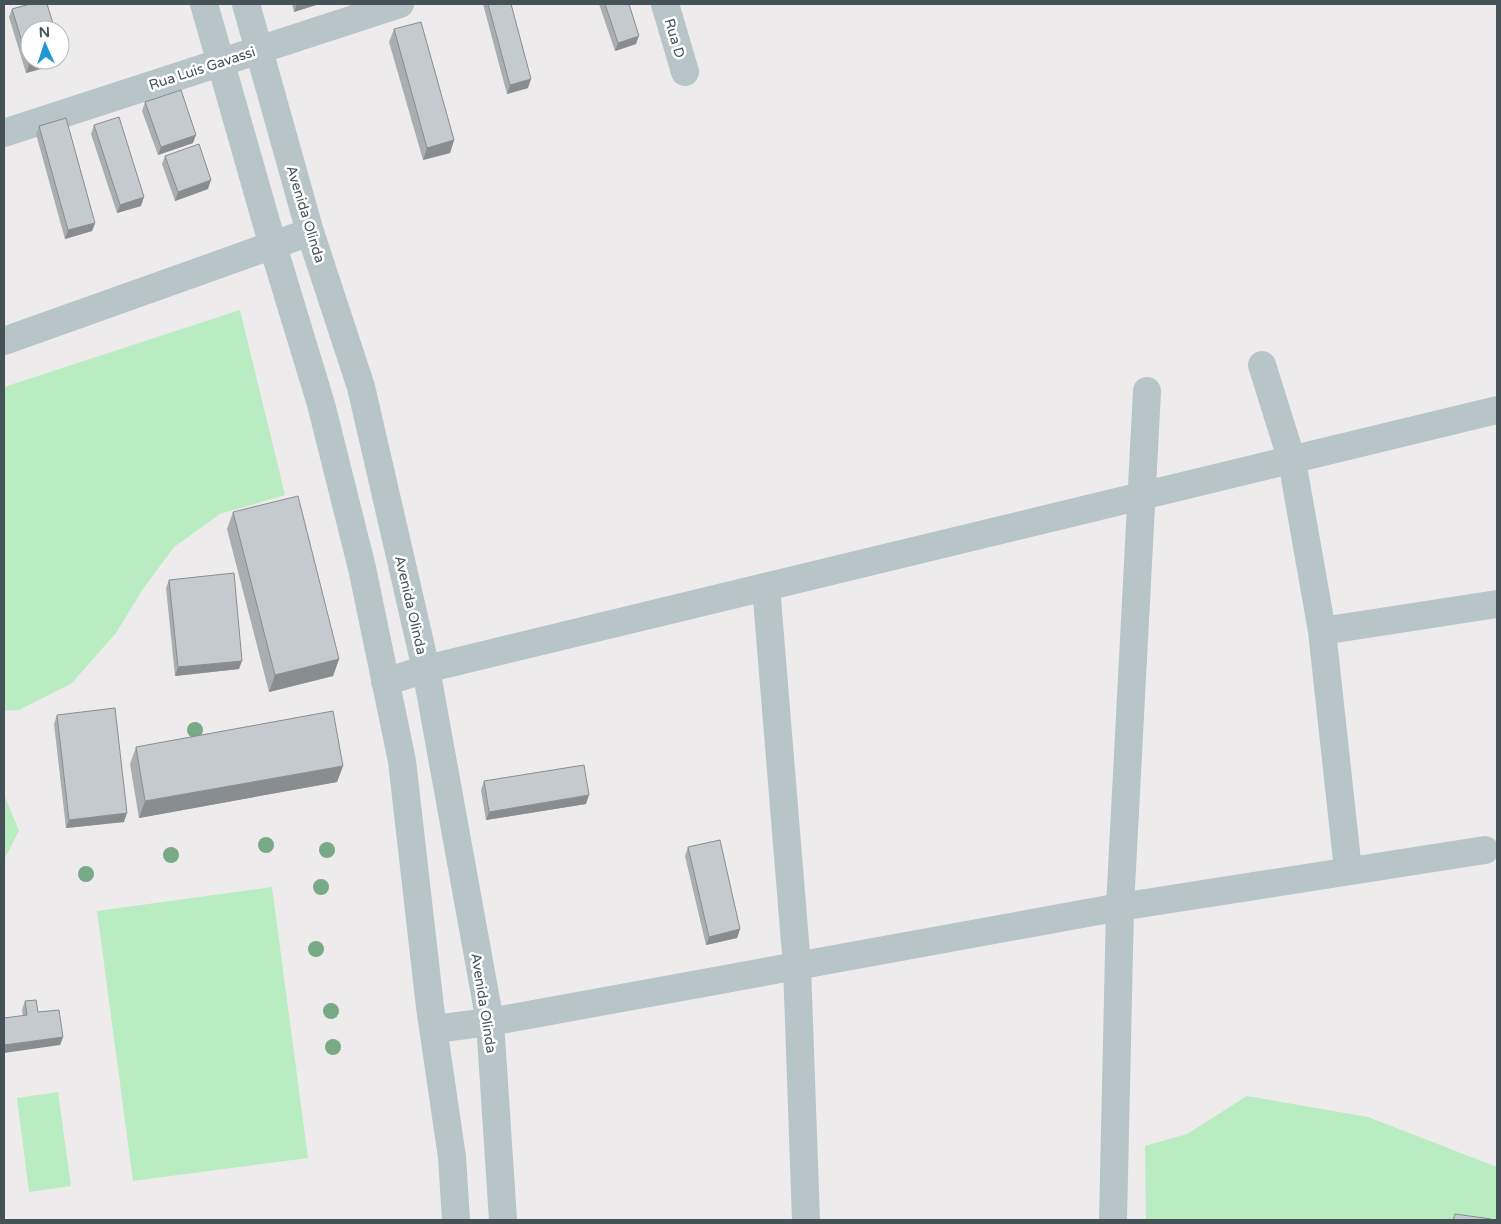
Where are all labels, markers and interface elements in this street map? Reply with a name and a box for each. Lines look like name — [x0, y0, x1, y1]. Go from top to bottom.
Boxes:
street label: Rua D — [661, 16, 688, 60]
north arrow — [20, 20, 70, 70]
text: N — [38, 24, 50, 41]
street label: Rua Luis Gavassi — [147, 43, 258, 94]
street label: Avenida Olinda — [283, 163, 328, 265]
street label: Avenida Olinda — [391, 554, 430, 656]
street label: Avenida Olinda — [467, 952, 500, 1054]

